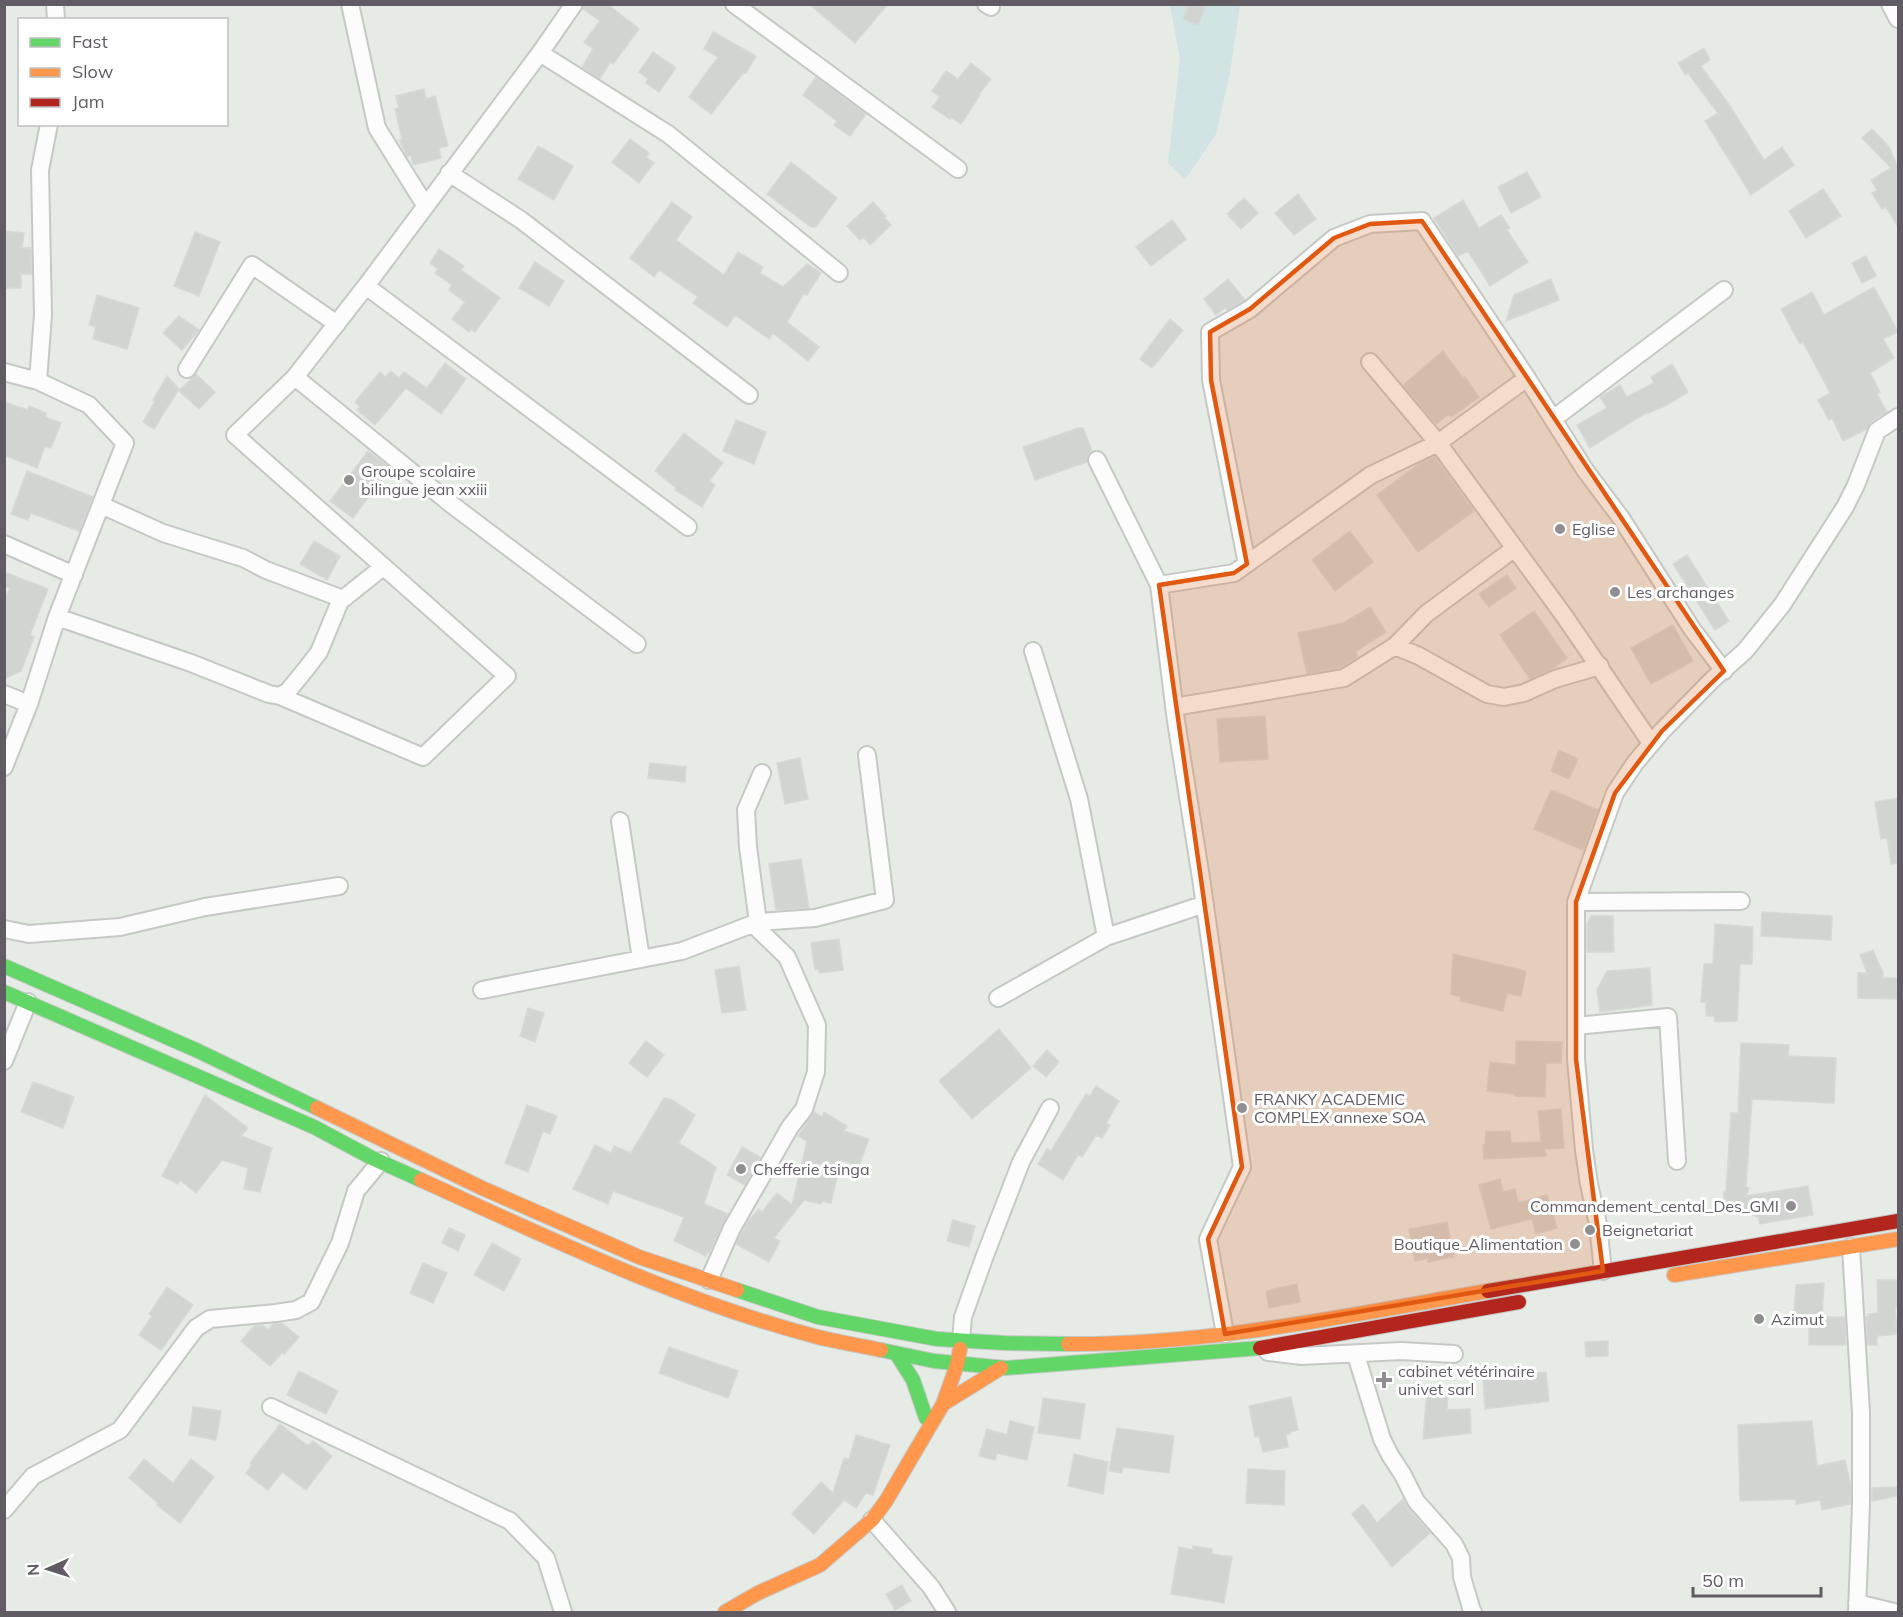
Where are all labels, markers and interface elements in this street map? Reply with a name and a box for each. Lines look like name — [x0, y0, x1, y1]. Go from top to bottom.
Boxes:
legend — [18, 18, 228, 126]
text: Fast — [72, 30, 108, 53]
text: Slow — [72, 60, 114, 83]
text: Jam — [72, 90, 105, 113]
place label: Groupe scolaire bilingue jean xxiii — [361, 461, 487, 499]
marker: Groupe scolaire bilingue jean xxiii — [342, 473, 356, 487]
place label: Eglise — [1572, 519, 1615, 539]
marker: Eglise — [1553, 522, 1567, 536]
place label: Les archanges — [1627, 582, 1734, 602]
marker: Les archanges — [1608, 585, 1622, 599]
place label: FRANKY ACADEMIC COMPLEX annexe SOA — [1254, 1089, 1426, 1127]
marker: FRANKY ACADEMIC COMPLEX annexe SOA — [1235, 1101, 1249, 1115]
place label: Chefferie tsinga — [753, 1159, 870, 1179]
marker: Chefferie tsinga — [734, 1162, 748, 1176]
place label: Commandement_cental_Des_GMI — [1530, 1196, 1779, 1216]
marker: Commandement_cental_Des_GMI — [1784, 1199, 1798, 1213]
place label: Beignetariat — [1602, 1220, 1694, 1240]
marker: Beignetariat — [1583, 1223, 1597, 1237]
place label: Boutique_Alimentation — [1394, 1234, 1563, 1254]
marker: Boutique_Alimentation — [1568, 1237, 1582, 1251]
place label: Azimut — [1771, 1309, 1824, 1329]
marker: Azimut — [1752, 1312, 1766, 1326]
place label: cabinet vétérinaire univet sarl — [1398, 1361, 1535, 1399]
marker: cabinet vétérinaire univet sarl — [1375, 1371, 1393, 1389]
north arrow — [18, 1539, 78, 1599]
scale bar — [1693, 1560, 1820, 1598]
text: N — [23, 1563, 43, 1576]
text: 50 m — [1702, 1569, 1744, 1592]

